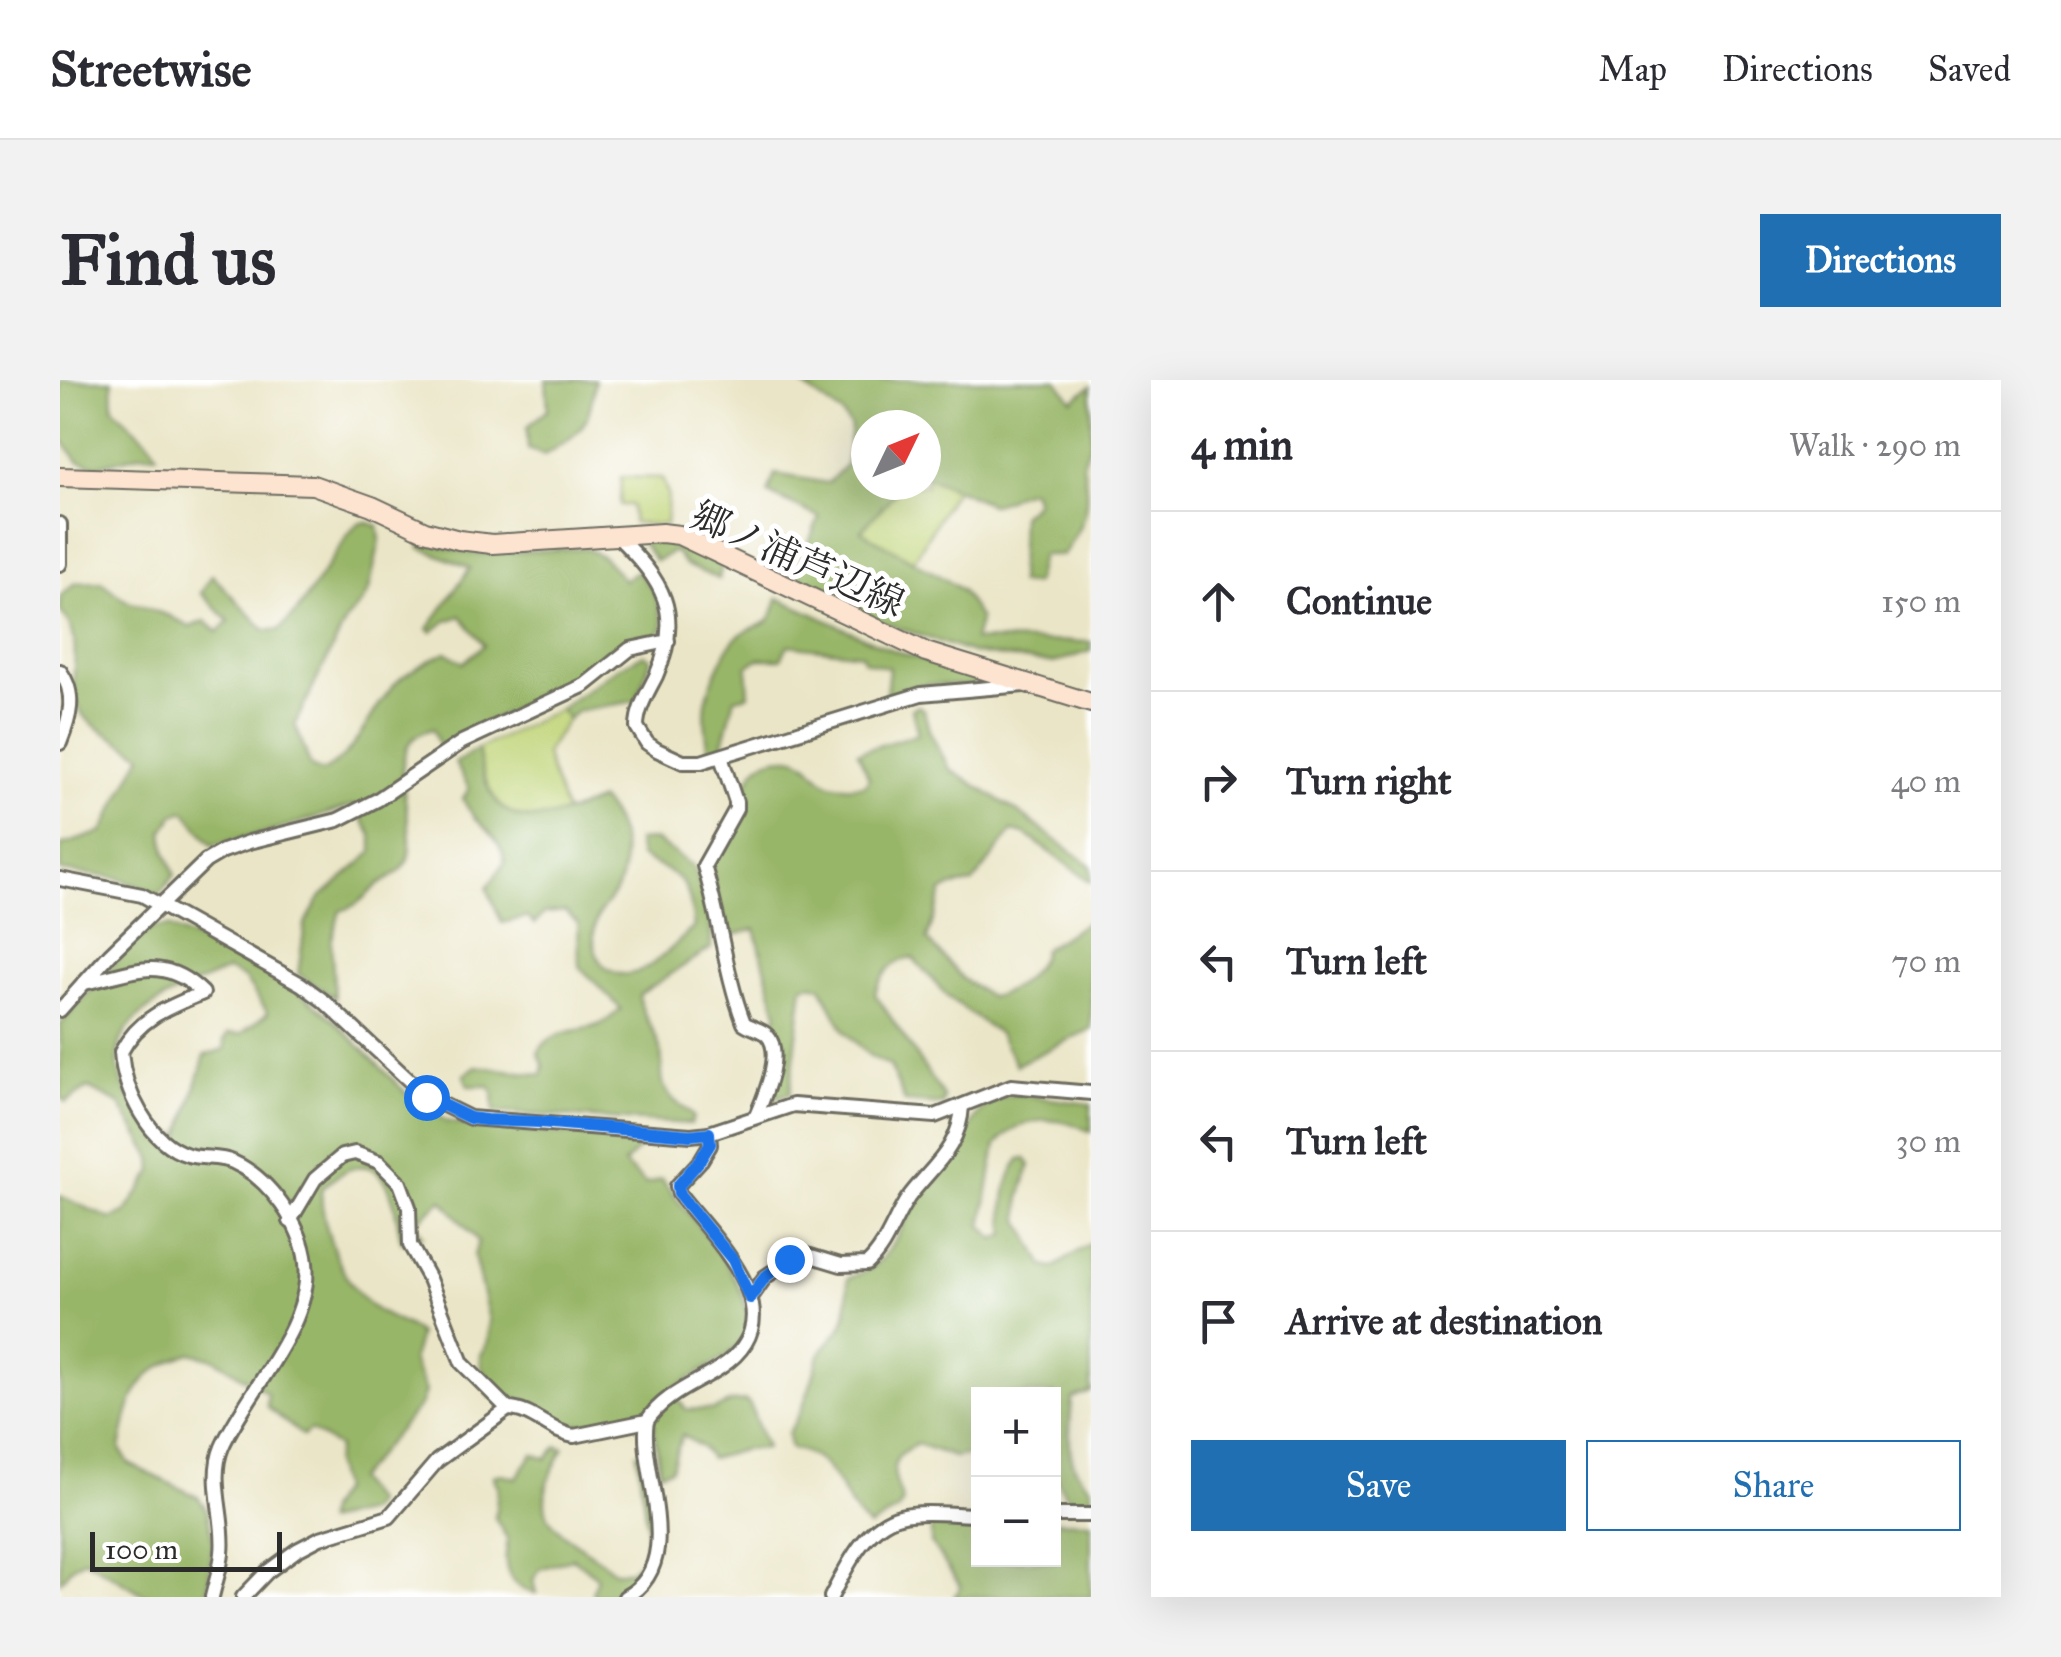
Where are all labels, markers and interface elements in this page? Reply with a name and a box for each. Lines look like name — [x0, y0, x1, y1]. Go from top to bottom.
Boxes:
text: Streetwise — [50, 40, 251, 99]
text: Map — [1599, 48, 1667, 91]
text: Directions — [1722, 48, 1873, 91]
text: Saved — [1928, 48, 2011, 91]
button: Directions — [1760, 214, 2001, 307]
text: Find us — [60, 218, 276, 303]
north arrow — [851, 410, 941, 500]
text: 4 min — [1191, 419, 1293, 471]
text: Walk · 290 m — [1789, 426, 1961, 465]
street label: 郷ノ浦芦辺線 — [684, 492, 912, 626]
icon: ahead — [1191, 574, 1246, 629]
text: Continue — [1286, 578, 1432, 624]
text: 150 m — [1881, 582, 1961, 621]
icon: right — [1191, 754, 1246, 809]
text: Turn right — [1286, 758, 1452, 804]
text: 40 m — [1891, 762, 1961, 801]
icon: left — [1191, 934, 1246, 989]
text: Turn left — [1286, 938, 1427, 984]
text: 70 m — [1892, 942, 1961, 981]
route start — [404, 1075, 450, 1121]
icon: left — [1191, 1114, 1246, 1169]
text: Turn left — [1286, 1118, 1427, 1164]
text: 30 m — [1896, 1122, 1961, 1161]
route end — [767, 1237, 813, 1283]
icon: arrive — [1191, 1294, 1246, 1349]
text: Arrive at destination — [1286, 1298, 1603, 1344]
map controls — [971, 1387, 1061, 1567]
button: + — [971, 1387, 1061, 1477]
button: Save — [1191, 1440, 1566, 1531]
button: Share — [1586, 1440, 1961, 1531]
button: − — [971, 1477, 1061, 1567]
scale bar — [90, 1527, 282, 1572]
text: 100 m — [105, 1532, 178, 1567]

